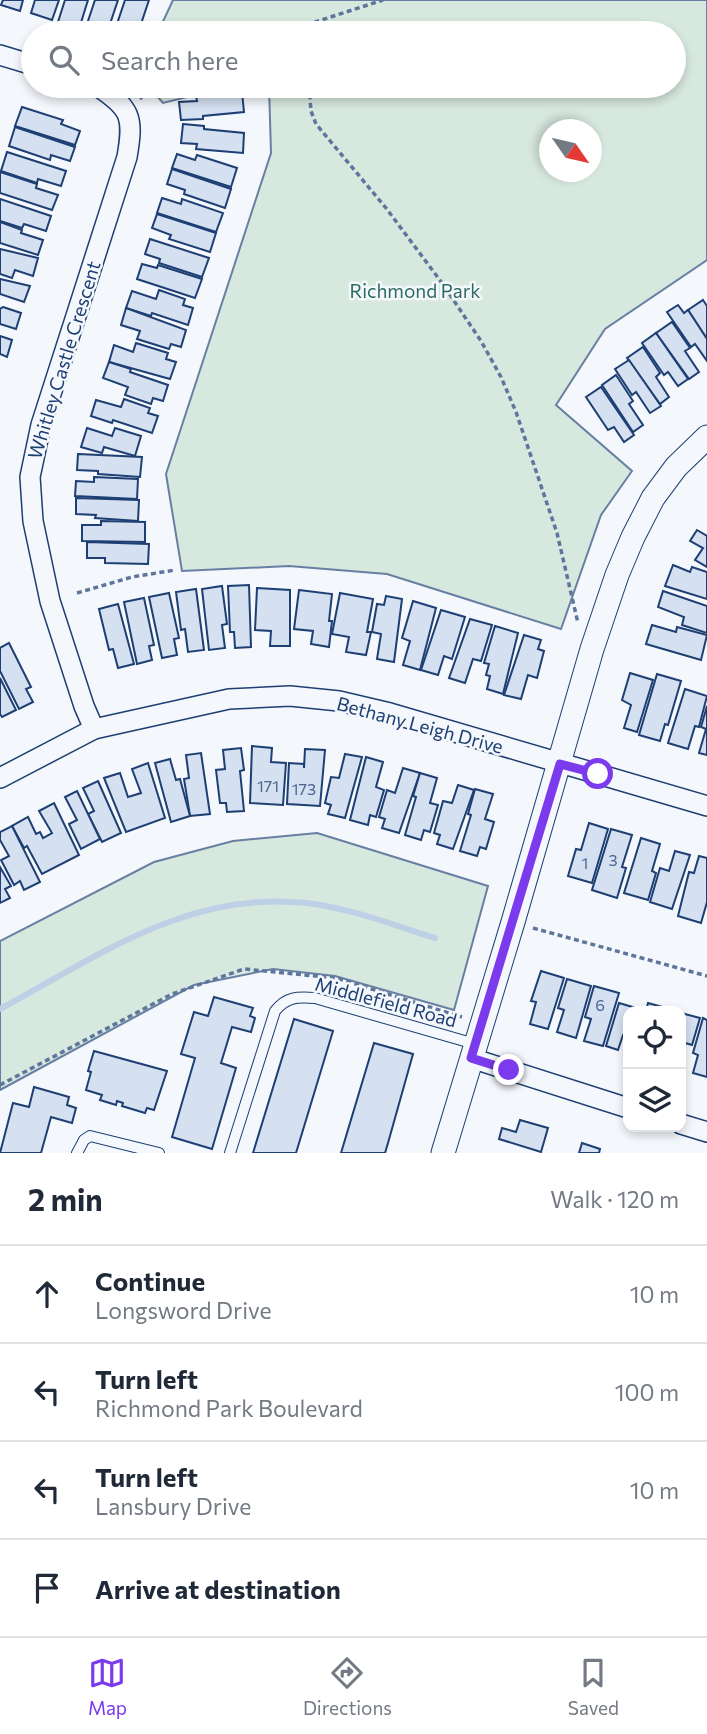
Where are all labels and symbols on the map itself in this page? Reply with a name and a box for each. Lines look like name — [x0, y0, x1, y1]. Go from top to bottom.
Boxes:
north arrow — [539, 119, 602, 182]
street label: Whitley Castle Crescent — [22, 258, 105, 462]
park label: Richmond Park — [349, 279, 481, 302]
street label: Bethany Leigh Drive — [334, 691, 506, 758]
route start — [582, 758, 613, 789]
house number: 171 — [257, 776, 279, 795]
house number: 173 — [292, 779, 316, 798]
house number: 3 — [608, 850, 618, 869]
house number: 1 — [582, 853, 588, 872]
street label: Middlefield Road — [313, 972, 460, 1032]
house number: 6 — [595, 995, 605, 1014]
route end — [493, 1054, 524, 1085]

